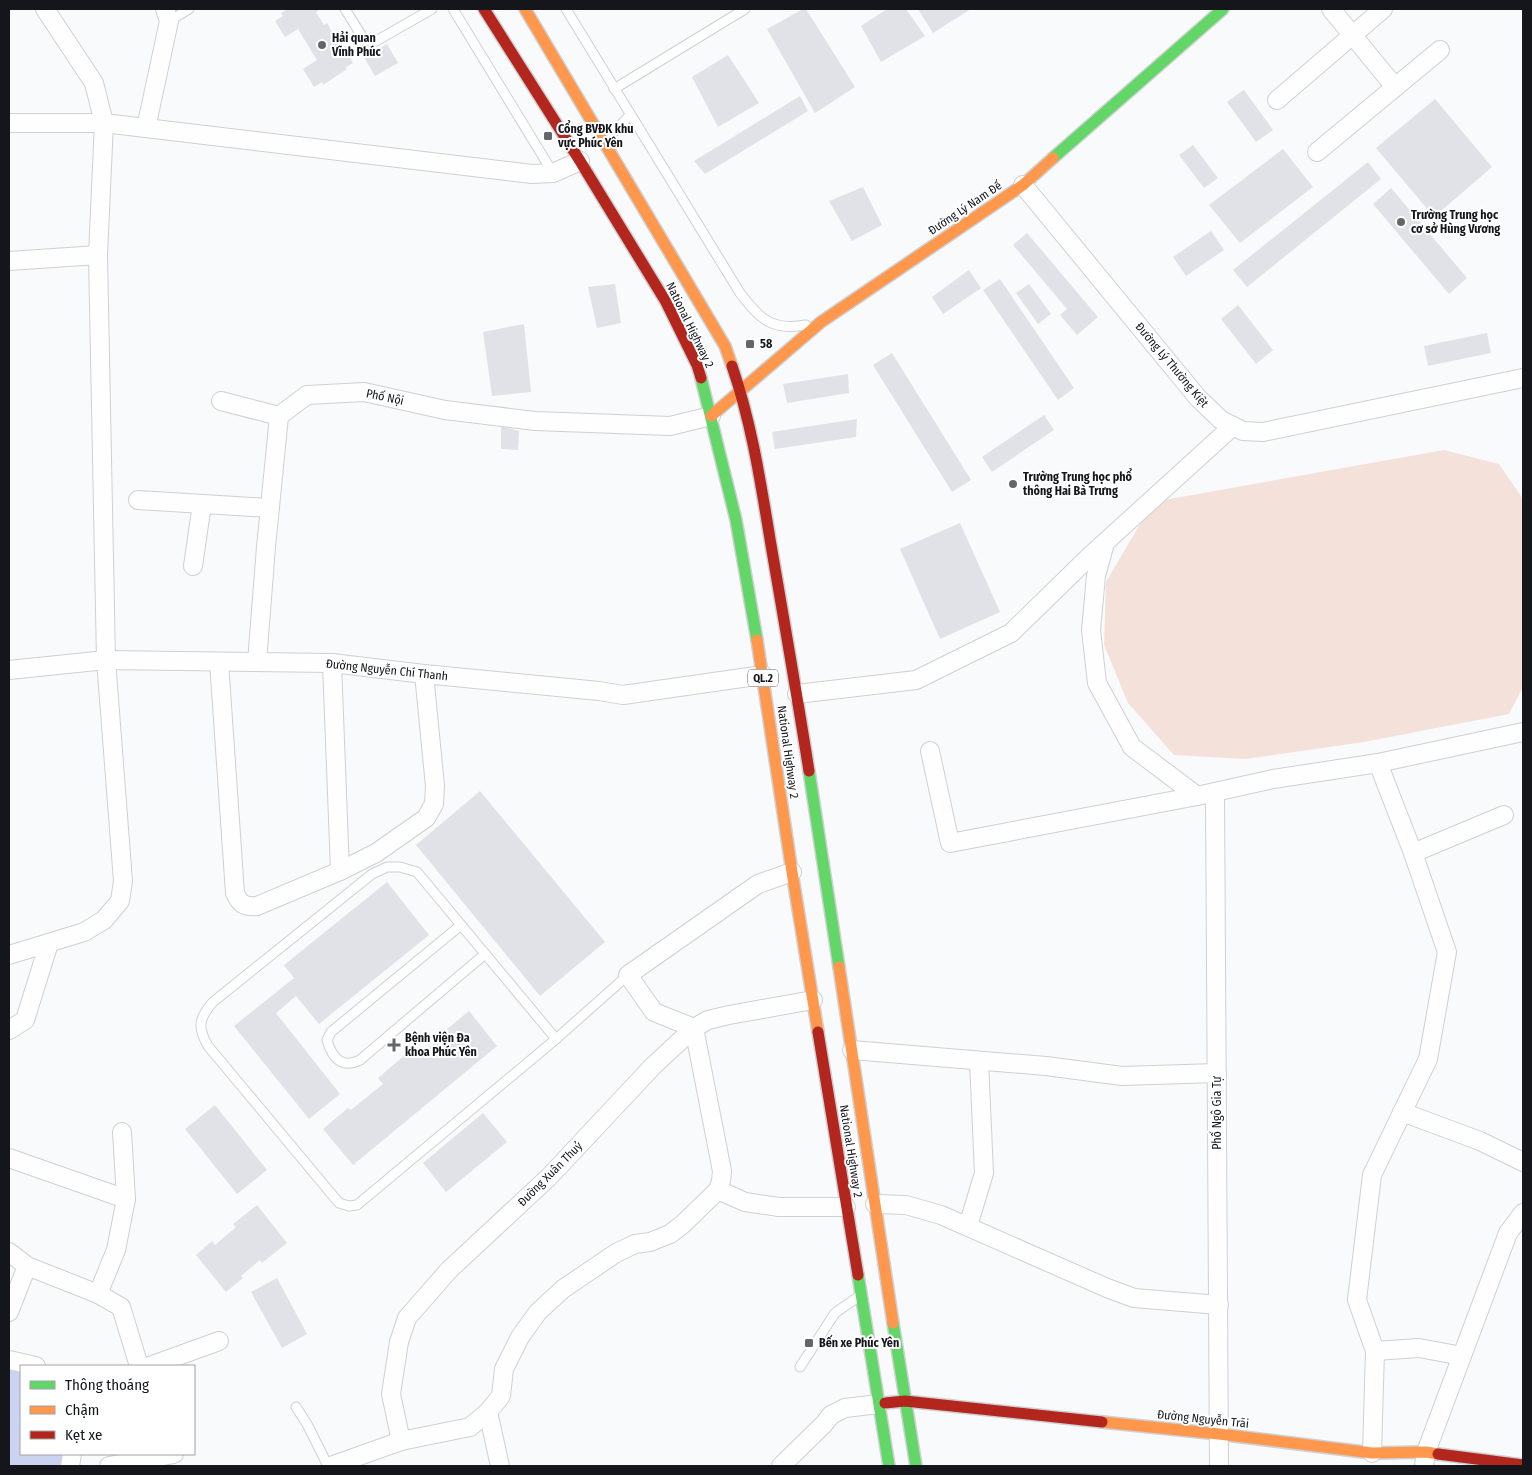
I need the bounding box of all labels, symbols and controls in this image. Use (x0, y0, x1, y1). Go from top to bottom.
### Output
place label: Hải quan Vĩnh Phúc (331, 31, 381, 59)
marker: Hải quan Vĩnh Phúc (316, 39, 328, 51)
place label: Cổng BVĐK khu vực Phúc Yên (557, 120, 633, 150)
marker: Cổng BVĐK khu vực Phúc Yên (542, 130, 554, 142)
street label: Đường Lý Nam Đế (925, 177, 1005, 238)
place label: Trường Trung học cơ sở Hùng Vương (1411, 208, 1500, 236)
marker: Trường Trung học cơ sở Hùng Vương (1395, 216, 1407, 228)
street label: National Highway 2 (663, 280, 717, 370)
street label: Đường Lý Thường Kiệt (1132, 320, 1212, 410)
place label: 58 (760, 337, 773, 351)
marker: 58 (744, 338, 756, 350)
street label: Phố Nội (365, 385, 405, 408)
place label: Trường Trung học phổ thông Hai Bà Trưng (1023, 468, 1133, 498)
marker: Trường Trung học phổ thông Hai Bà Trưng (1007, 478, 1019, 490)
street label: Đường Nguyễn Chí Thanh (325, 656, 449, 683)
road number: QL.2 (748, 670, 778, 686)
street label: National Highway 2 (775, 705, 801, 799)
place label: Bệnh viện Đa khoa Phúc Yên (405, 1031, 477, 1059)
marker: Bệnh viện Đa khoa Phúc Yên (387, 1038, 401, 1052)
street label: Phố Ngô Gia Tự (1209, 1076, 1224, 1150)
street label: National Highway 2 (837, 1104, 865, 1198)
street label: Đường Xuân Thuỷ (515, 1138, 586, 1209)
place label: Bến xe Phúc Yên (819, 1334, 899, 1350)
marker: Bến xe Phúc Yên (803, 1337, 815, 1349)
legend (20, 1365, 195, 1455)
text: Thông thoáng (65, 1376, 149, 1394)
text: Chậm (65, 1401, 99, 1419)
street label: Đường Nguyễn Trãi (1156, 1406, 1250, 1431)
text: Kẹt xe (65, 1426, 102, 1444)

